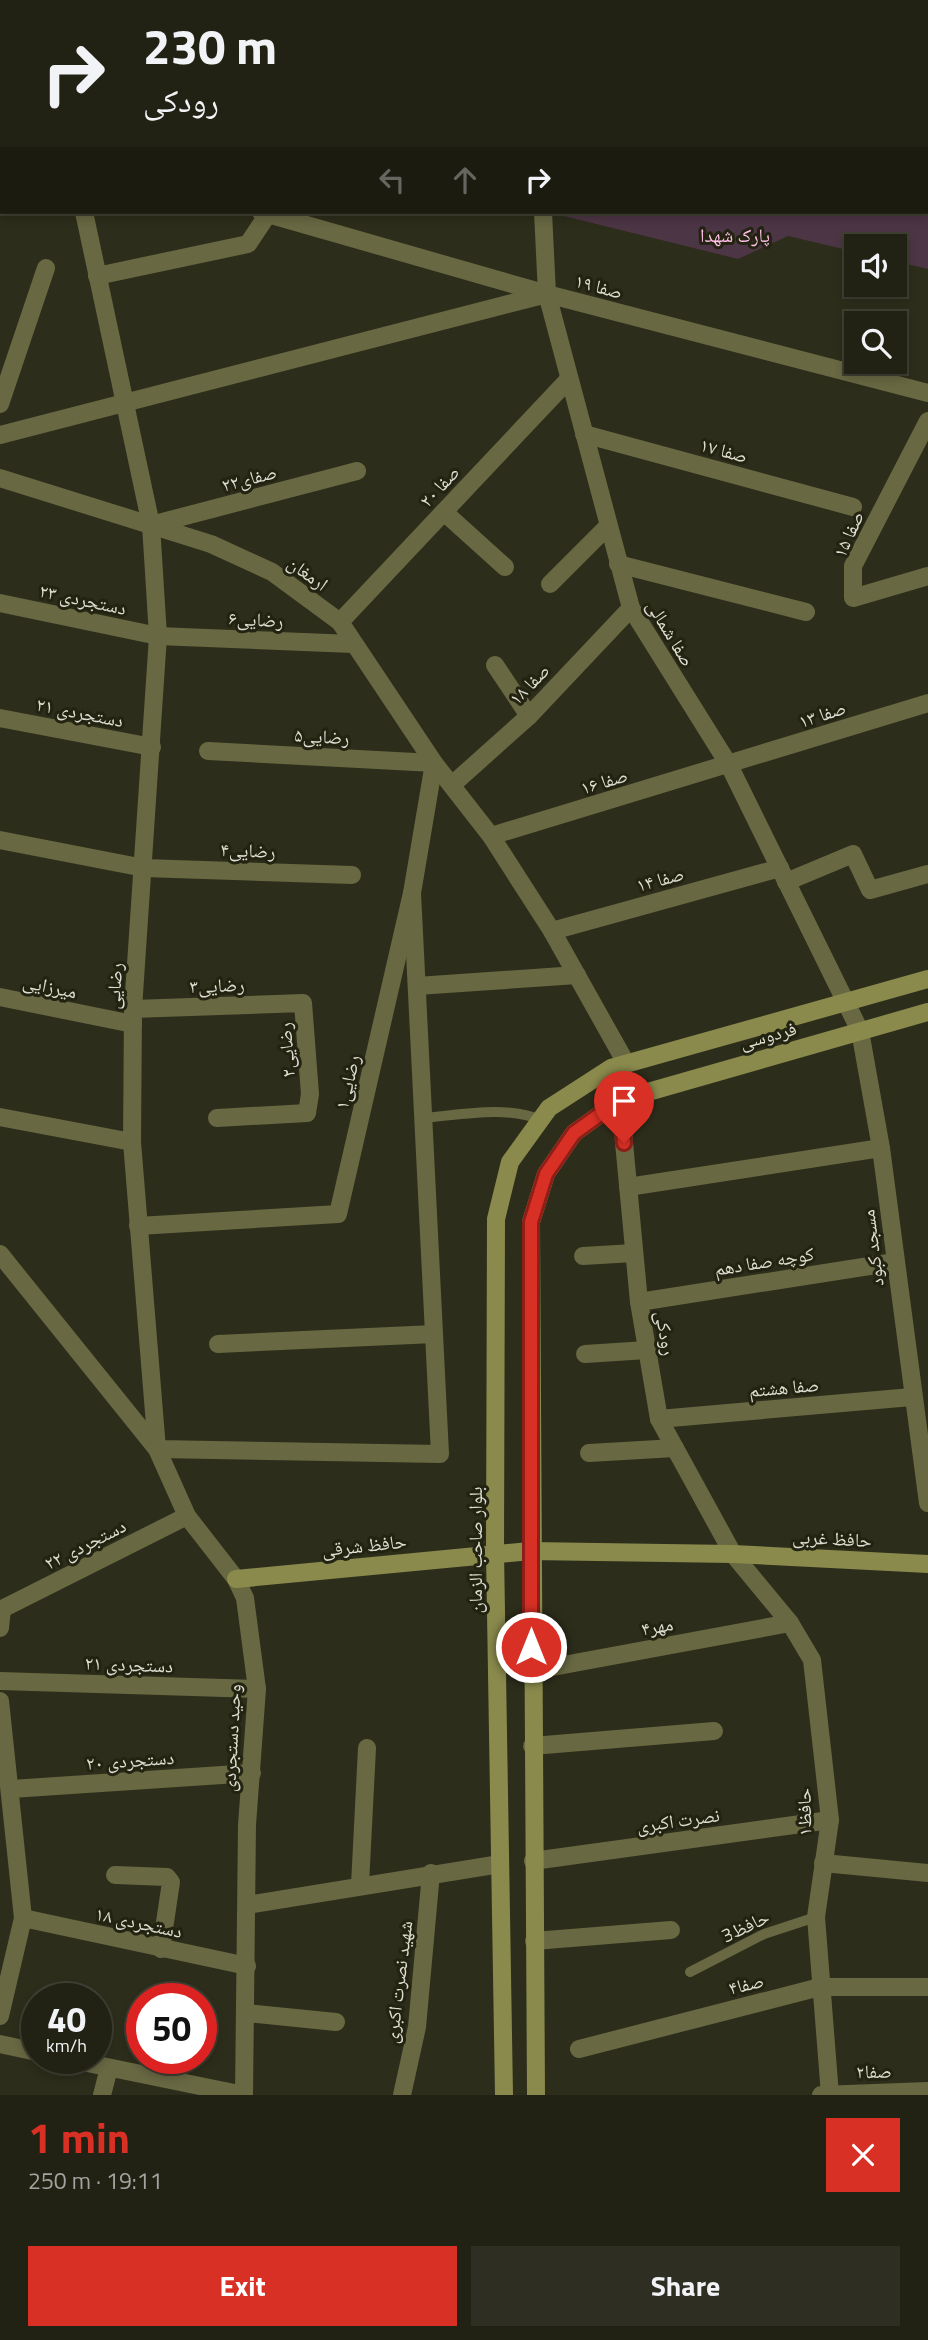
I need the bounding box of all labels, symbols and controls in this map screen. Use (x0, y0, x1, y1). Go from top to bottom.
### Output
text: 230 m (143, 8, 277, 83)
icon: right (28, 28, 119, 119)
text: رودکی (143, 76, 219, 124)
icon: left (373, 161, 411, 199)
icon: ahead (446, 161, 484, 199)
icon: right (519, 161, 557, 199)
park label: پارک شهدا (700, 220, 770, 249)
map controls (844, 234, 907, 374)
button: sound (844, 234, 907, 297)
street label: صفا ۱۹ (572, 265, 626, 306)
button: search (844, 311, 907, 374)
street label: صفا ۱۷ (697, 429, 751, 470)
street label: صفای۲۲ (218, 456, 280, 499)
street label: صفا ۲۰ (412, 458, 466, 513)
street label: صفا ۱۵ (824, 506, 871, 562)
street label: ارمغان (282, 548, 335, 597)
street label: دستجردی ۲۳ (37, 575, 129, 622)
street label: صفا شمالی (640, 594, 703, 672)
street label: رضایی۶ (228, 603, 284, 634)
street label: صفا ۱۸ (501, 656, 556, 711)
street label: دستجردی ۲۱ (34, 689, 126, 734)
street label: صفا ۱۳ (794, 692, 849, 735)
street label: رضایی۵ (294, 720, 350, 751)
street label: صفا ۱۶ (576, 760, 631, 801)
street label: رضایی۴ (220, 834, 276, 865)
street label: صفا ۱۴ (633, 858, 687, 899)
street label: رضایی (97, 962, 130, 1010)
street label: میرزایی (20, 966, 80, 1005)
street label: رضایی۳ (189, 969, 245, 1000)
street label: فردوسی (736, 1013, 800, 1056)
street label: رضایی۲ (269, 1021, 302, 1079)
street label: رضایی۱ (326, 1052, 367, 1112)
pin (594, 1071, 654, 1143)
icon: arrive (605, 1082, 643, 1120)
street label: مسجد کبود (852, 1208, 891, 1288)
street label: کوچه صفا دهم (712, 1238, 816, 1283)
street label: رودکی (648, 1308, 685, 1358)
street label: صفا هشتم (748, 1369, 820, 1404)
street label: بلوار صاحب الزمان (460, 1486, 489, 1614)
street label: دستجردی ۲۲ (39, 1511, 131, 1577)
street label: حافظ غربی (792, 1521, 872, 1554)
street label: حافظ شرقی (320, 1526, 408, 1563)
street label: مهر۴ (639, 1608, 675, 1643)
position arrow (494, 1610, 568, 1684)
street label: دستجردی ۲۱ (84, 1647, 174, 1680)
street label: وحید دستجردی (213, 1683, 248, 1793)
street label: دستجردی ۲۰ (85, 1742, 175, 1777)
street label: حافظ۱ (789, 1788, 818, 1836)
street label: نصرت اکبری (634, 1799, 721, 1840)
street label: دستجردی ۱۸ (93, 1898, 185, 1945)
street label: حافظ3 (716, 1902, 774, 1949)
street label: شهید نصرت اکبری (376, 1919, 419, 2045)
street label: صفا۴ (725, 1965, 767, 2002)
speed limit sign: 50 (126, 1983, 217, 2074)
text: 40 (47, 1992, 86, 2046)
text: km/h (46, 2032, 87, 2059)
street label: صفا۲ (856, 2056, 892, 2085)
text: 1 min (28, 2105, 130, 2169)
button: close (826, 2118, 900, 2192)
text: 250 m · 19:11 (28, 2163, 163, 2198)
button: Exit (28, 2246, 457, 2326)
button: Share (471, 2246, 900, 2326)

